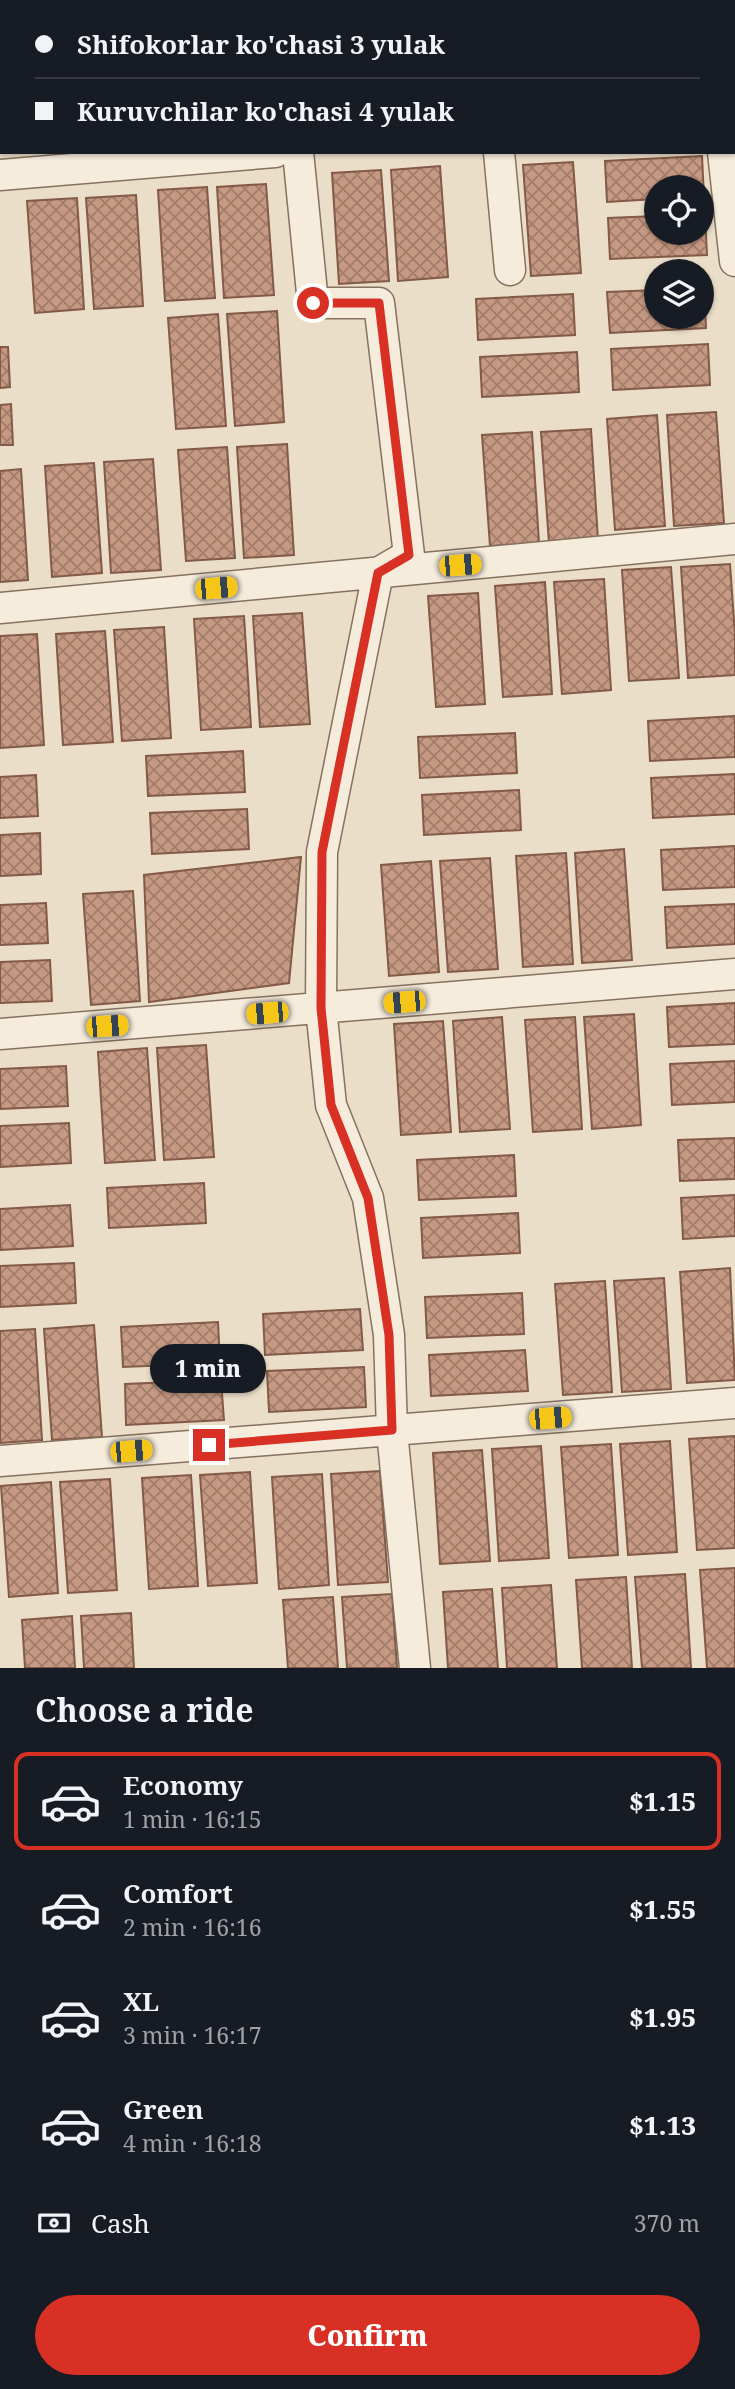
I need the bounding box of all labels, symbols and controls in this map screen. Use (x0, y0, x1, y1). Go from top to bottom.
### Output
text: Shifokorlar ko'chasi 3 yulak (77, 26, 445, 62)
text: Kuruvchilar ko'chasi 4 yulak (77, 93, 454, 129)
map controls (644, 175, 714, 329)
button: locate (644, 175, 714, 245)
button: layers (644, 259, 714, 329)
route start (297, 287, 329, 319)
car (439, 553, 482, 577)
car (195, 576, 238, 600)
car (383, 990, 426, 1014)
car (246, 1001, 289, 1025)
car (86, 1014, 129, 1038)
callout: 1 min (151, 1344, 267, 1392)
text: 1 min (175, 1352, 241, 1384)
car (529, 1406, 572, 1430)
route end (193, 1429, 225, 1461)
car (110, 1439, 153, 1463)
text: Choose a ride (35, 1688, 254, 1731)
text: Economy (123, 1767, 243, 1803)
icon: car (39, 1770, 102, 1833)
text: $1.15 (629, 1783, 696, 1819)
text: 1 min · 16:15 (123, 1803, 261, 1835)
text: Comfort (123, 1875, 233, 1911)
icon: car (39, 1878, 102, 1941)
text: $1.55 (629, 1891, 696, 1927)
text: 2 min · 16:16 (123, 1911, 261, 1943)
text: XL (123, 1983, 159, 2019)
icon: car (39, 1986, 102, 2049)
text: $1.95 (629, 1999, 696, 2035)
text: 3 min · 16:17 (123, 2019, 261, 2051)
text: Green (123, 2091, 204, 2127)
icon: car (39, 2094, 102, 2157)
text: $1.13 (629, 2107, 696, 2143)
text: 4 min · 16:18 (123, 2127, 261, 2159)
icon: cash (35, 2204, 73, 2242)
text: Cash (91, 2205, 150, 2241)
text: 370 m (634, 2207, 700, 2239)
button: Confirm (35, 2295, 700, 2375)

